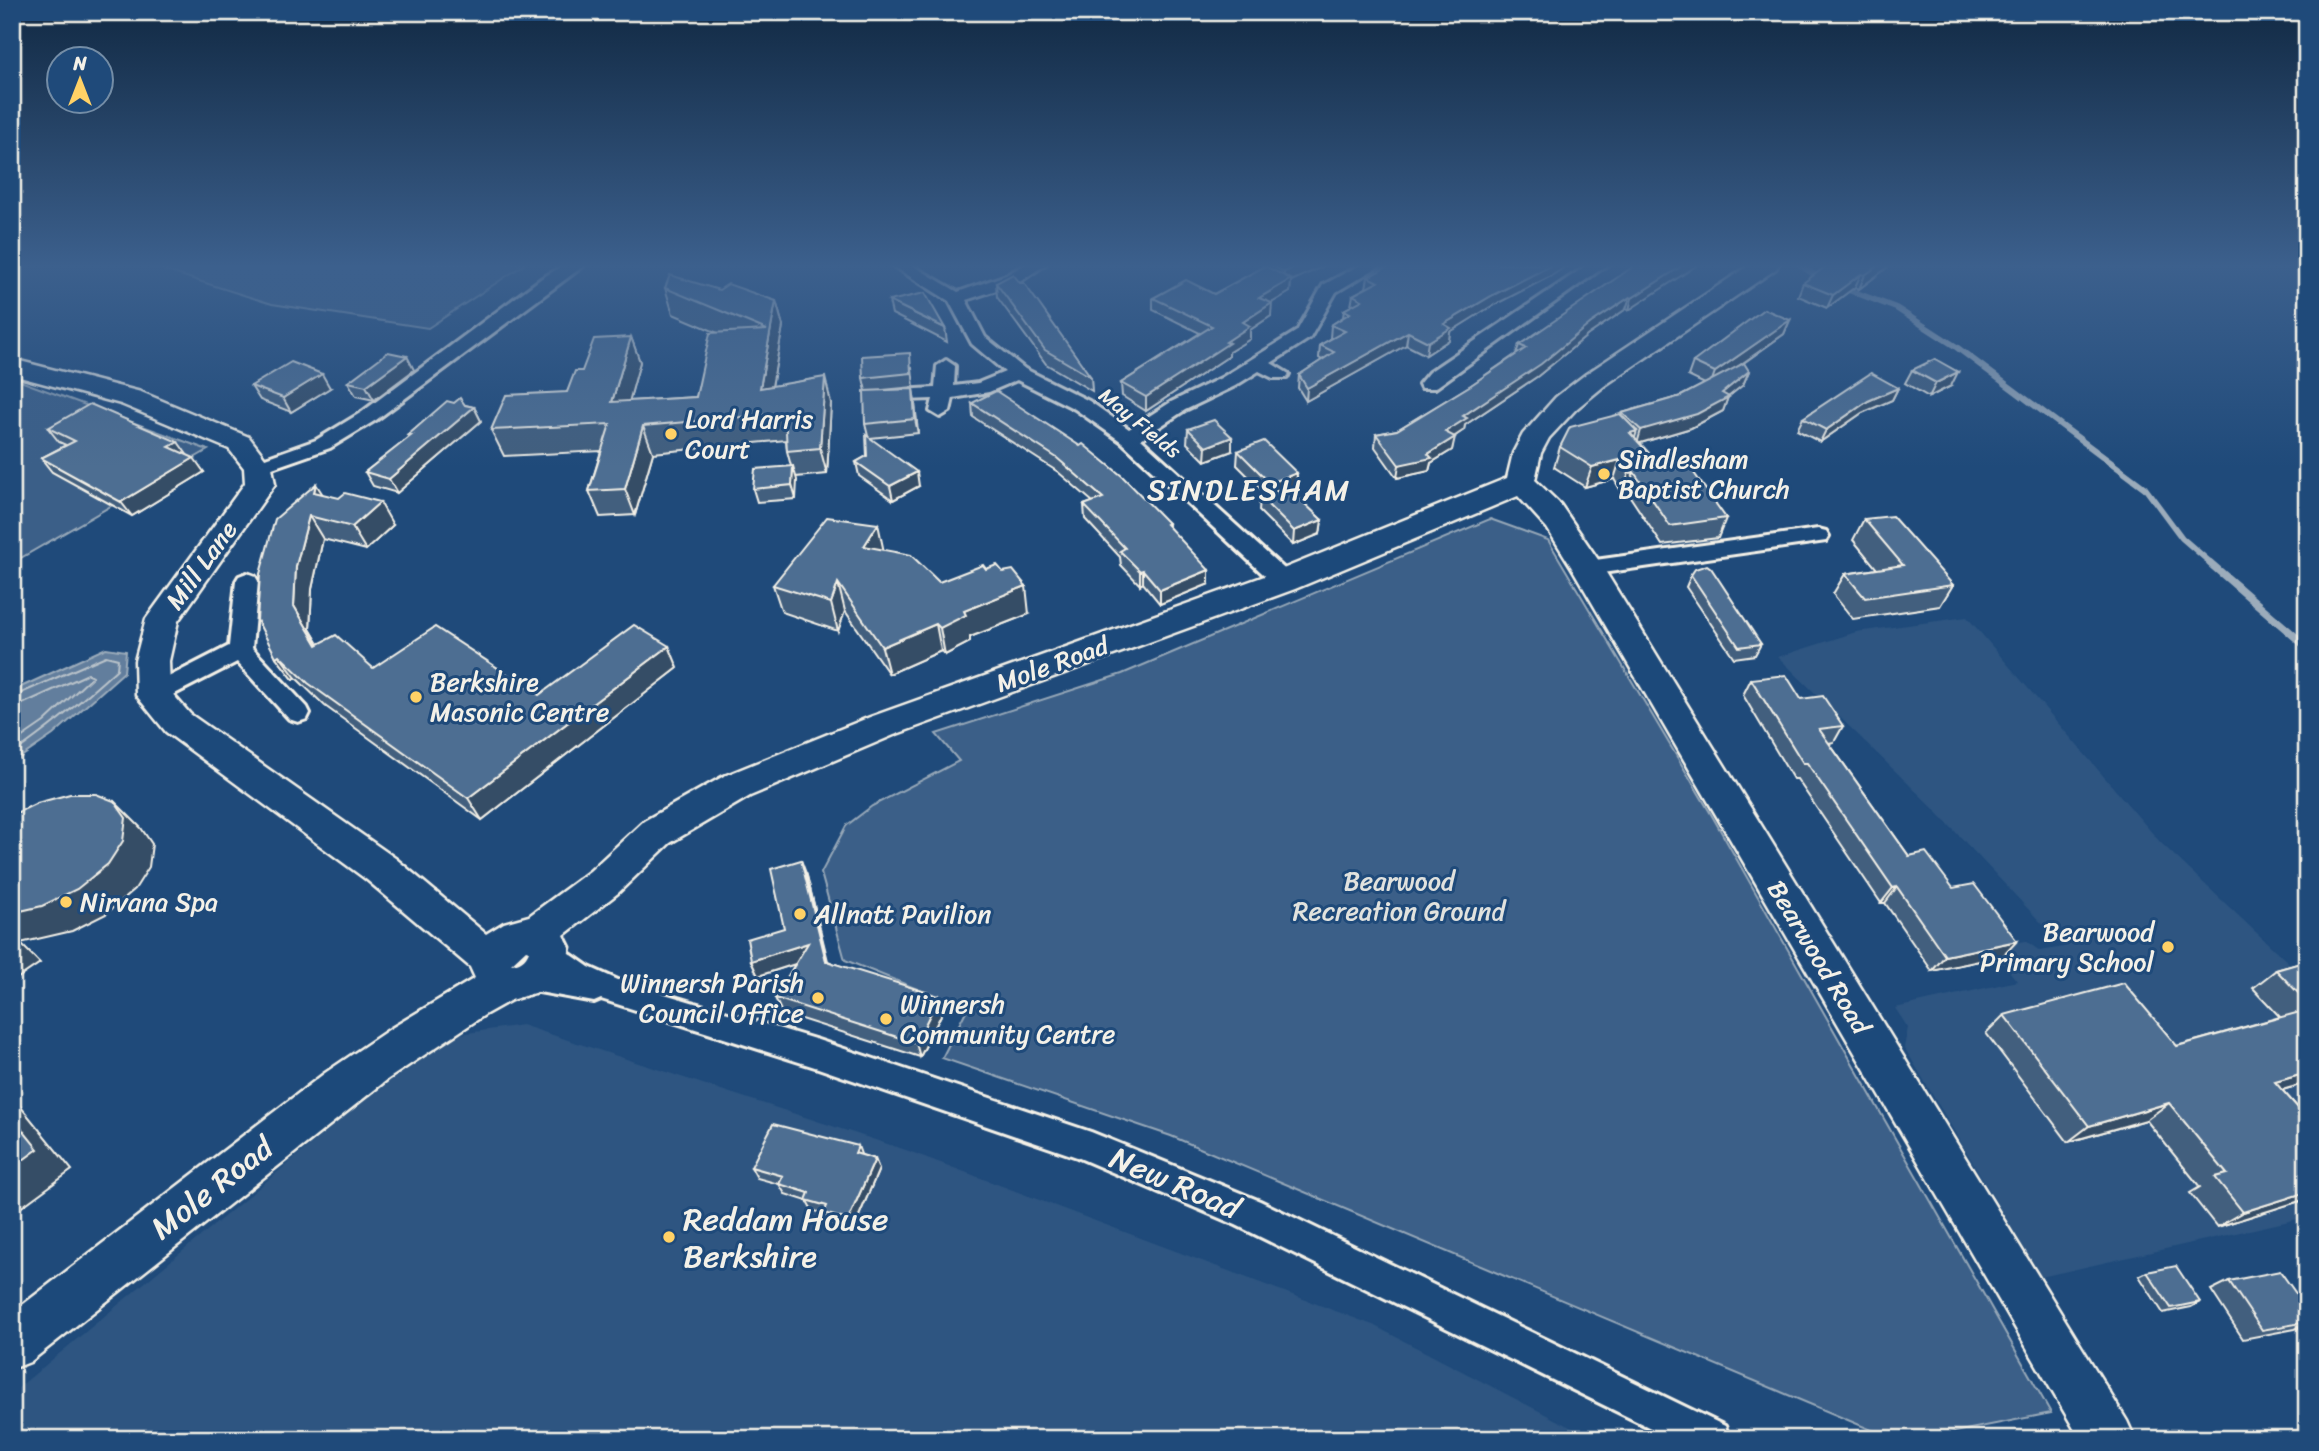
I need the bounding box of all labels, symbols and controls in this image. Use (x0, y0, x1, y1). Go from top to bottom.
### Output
north arrow (46, 46, 116, 116)
text: N (72, 47, 87, 80)
street label: May Fields (1090, 377, 1190, 469)
place label: Lord Harris Court (685, 396, 813, 472)
marker: Lord Harris Court (663, 426, 679, 442)
place label: Sindlesham Baptist Church (1618, 436, 1790, 512)
district label: SINDLESHAM (1147, 463, 1351, 517)
marker: Sindlesham Baptist Church (1596, 466, 1612, 482)
street label: Mill Lane (153, 510, 250, 620)
street label: Mole Road (989, 622, 1117, 706)
place label: Berkshire Masonic Centre (430, 659, 609, 735)
marker: Berkshire Masonic Centre (408, 689, 424, 705)
park label: Bearwood Recreation Ground (1293, 858, 1507, 934)
street label: Bearwood Road (1755, 871, 1885, 1045)
place label: Nirvana Spa (80, 879, 218, 925)
place label: Allnatt Pavilion (813, 891, 991, 937)
marker: Nirvana Spa (58, 894, 74, 910)
marker: Allnatt Pavilion (792, 906, 808, 922)
place label: Bearwood Primary School (1980, 909, 2156, 985)
marker: Bearwood Primary School (2160, 939, 2176, 955)
place label: Winnersh Parish Council Office (620, 960, 804, 1036)
place label: Winnersh Community Centre (900, 981, 1115, 1057)
marker: Winnersh Parish Council Office (810, 990, 826, 1006)
marker: Winnersh Community Centre (878, 1011, 894, 1027)
street label: Mole Road (138, 1120, 288, 1255)
street label: New Road (1101, 1130, 1251, 1237)
place label: Reddam House Berkshire (683, 1191, 888, 1285)
marker: Reddam House Berkshire (661, 1229, 677, 1245)

